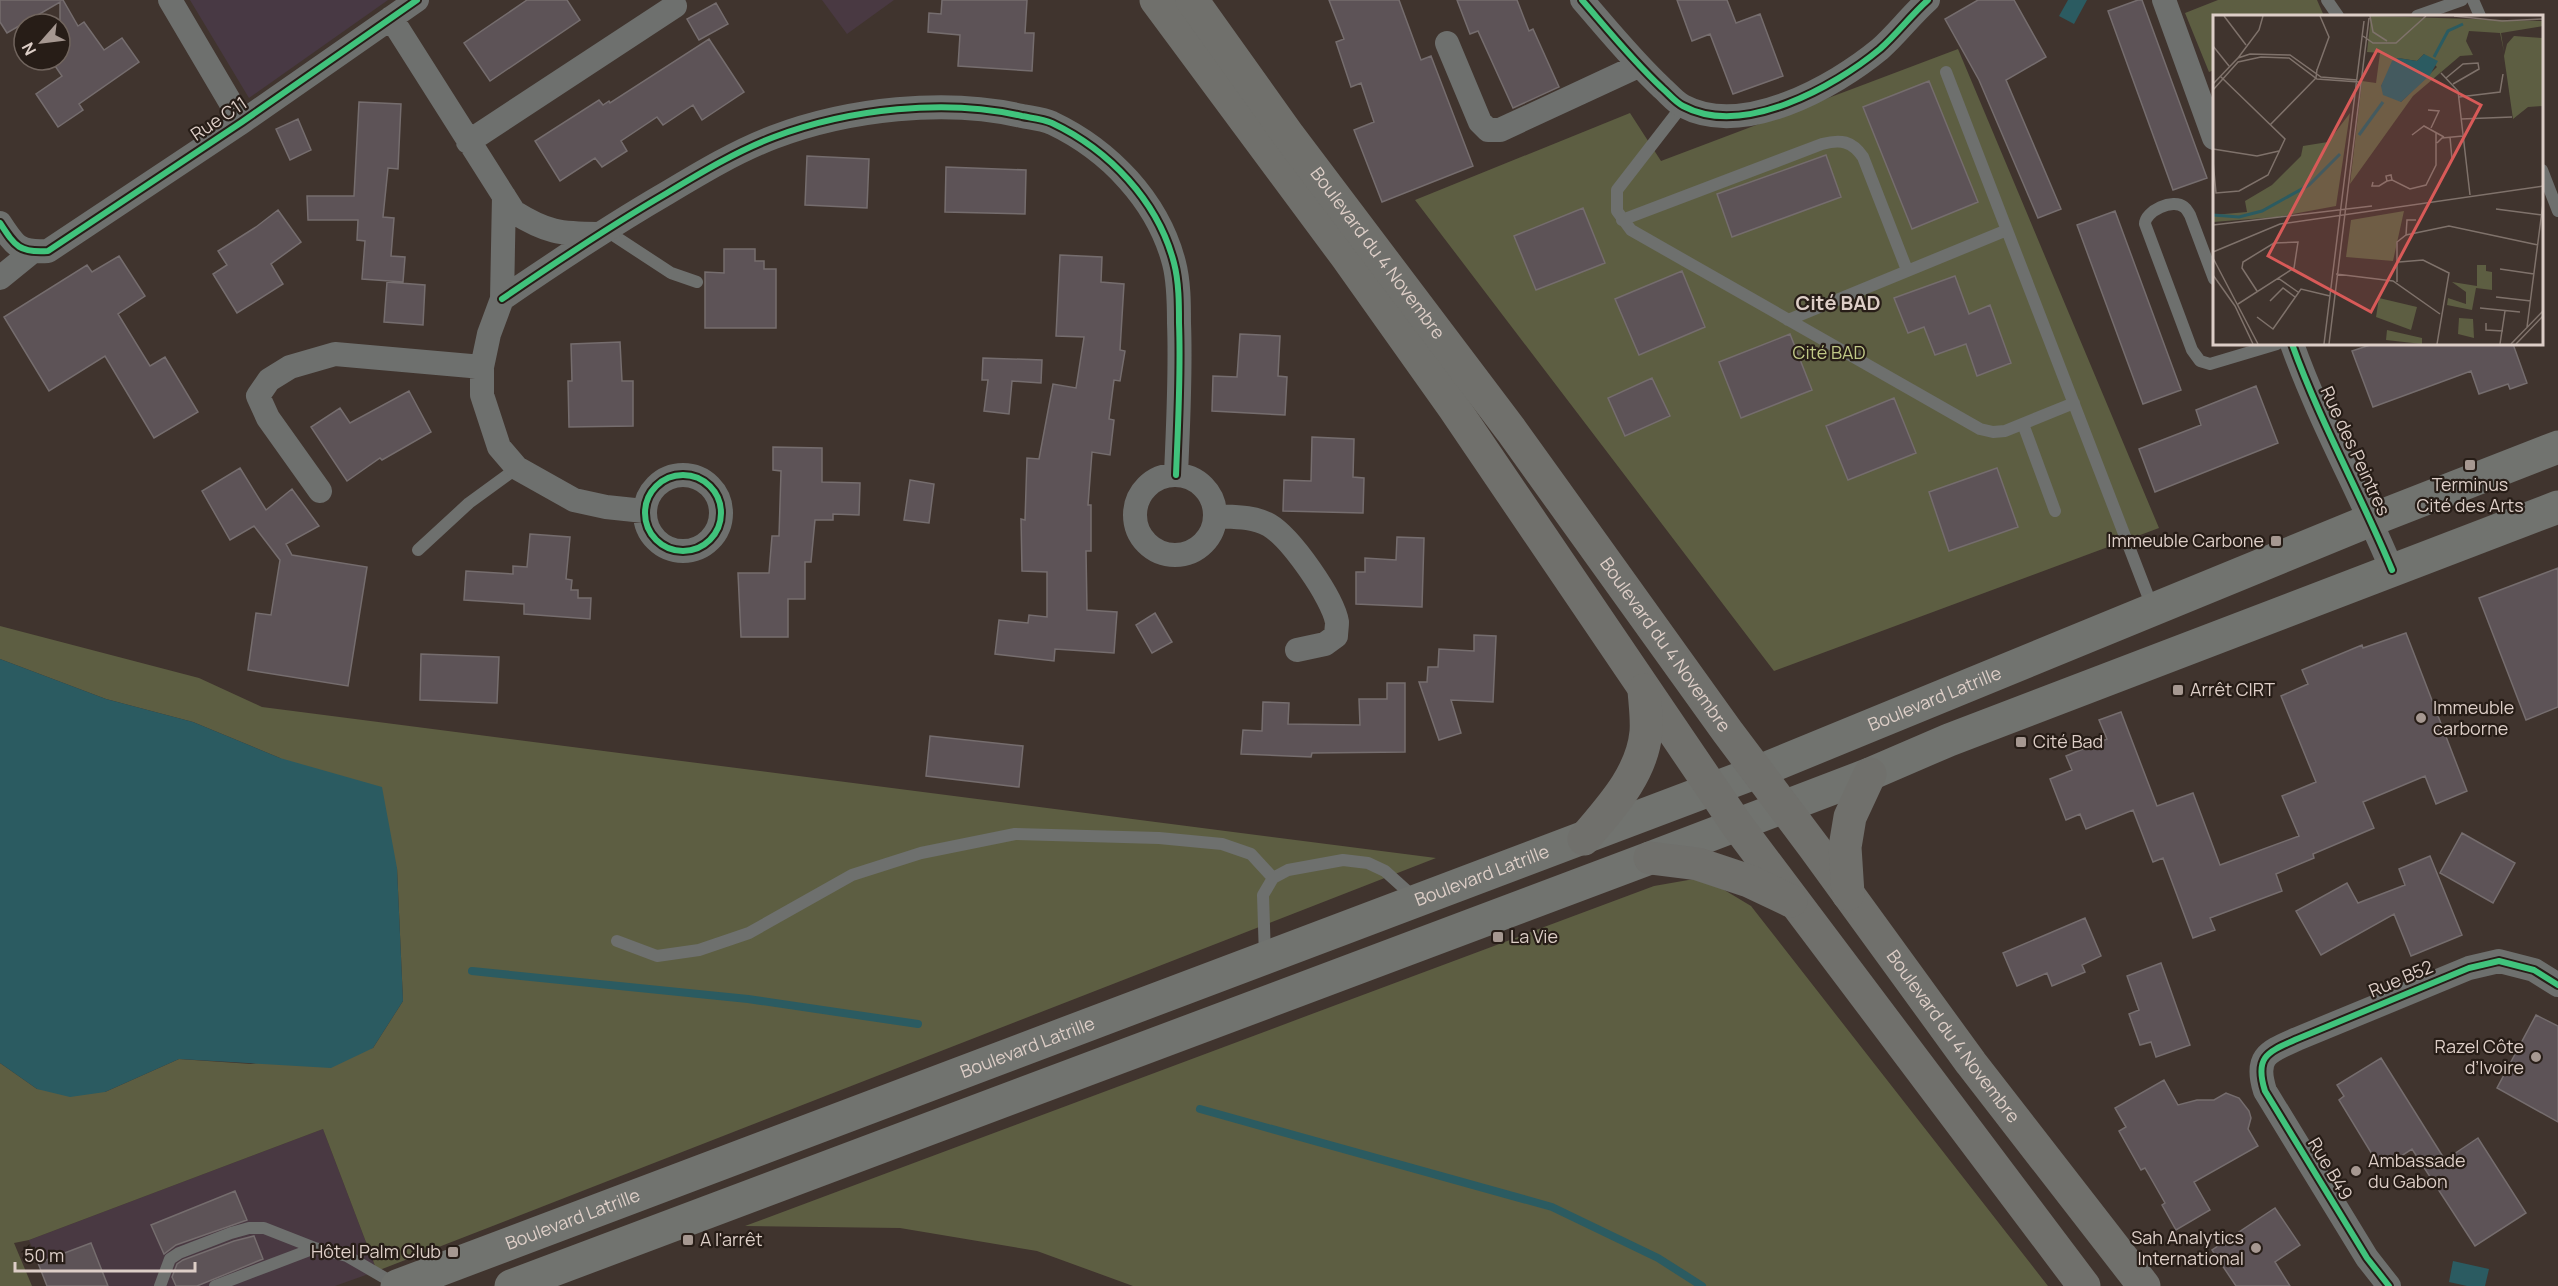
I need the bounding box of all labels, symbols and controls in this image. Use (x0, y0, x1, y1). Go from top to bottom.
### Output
north arrow (12, 12, 72, 72)
inset map (2213, 15, 2543, 345)
text: N (16, 39, 41, 59)
street label: Rue C11 (186, 91, 251, 146)
street label: Boulevard du 4 Novembre (1306, 162, 1451, 344)
district label: Cité BAD (1795, 289, 1881, 316)
park label: Cité BAD (1793, 340, 1865, 364)
street label: Rue des Peintres (2315, 382, 2396, 519)
marker: Terminus Cité des Arts (2463, 458, 2477, 472)
place label: Terminus Cité des Arts (2416, 472, 2524, 517)
place label: Immeuble Carbone (2107, 528, 2264, 552)
marker: Immeuble Carbone (2269, 534, 2283, 548)
street label: Boulevard du 4 Novembre (1595, 552, 1737, 737)
street label: Boulevard Latrille (1864, 660, 2005, 736)
place label: Arrêt CIRT (2190, 677, 2275, 701)
marker: Arrêt CIRT (2171, 683, 2185, 697)
place label: Immeuble carborne (2433, 695, 2514, 740)
marker: Immeuble carborne (2414, 711, 2428, 725)
place label: Cité Bad (2033, 729, 2103, 753)
marker: Cité Bad (2014, 735, 2028, 749)
street label: Boulevard Latrille (1411, 839, 1552, 911)
place label: La Vie (1510, 924, 1558, 948)
marker: La Vie (1491, 930, 1505, 944)
street label: Boulevard du 4 Novembre (1882, 945, 2026, 1127)
street label: Rue B52 (2365, 954, 2436, 1002)
street label: Boulevard Latrille (956, 1010, 1098, 1083)
place label: Razel Côte d’Ivoire (2435, 1034, 2524, 1079)
marker: Razel Côte d’Ivoire (2529, 1050, 2543, 1064)
street label: Rue B49 (2303, 1133, 2359, 1204)
place label: Ambassade du Gabon (2368, 1148, 2465, 1193)
marker: Ambassade du Gabon (2349, 1164, 2363, 1178)
street label: Boulevard Latrille (502, 1182, 643, 1255)
place label: Sah Analytics International (2131, 1225, 2244, 1270)
place label: A l'arrêt (700, 1227, 763, 1251)
marker: A l'arrêt (681, 1233, 695, 1247)
scale bar (15, 1235, 195, 1273)
place label: Hôtel Palm Club (311, 1239, 441, 1263)
marker: Sah Analytics International (2249, 1241, 2263, 1255)
text: 50 m (24, 1243, 64, 1267)
marker: Hôtel Palm Club (446, 1245, 460, 1259)

